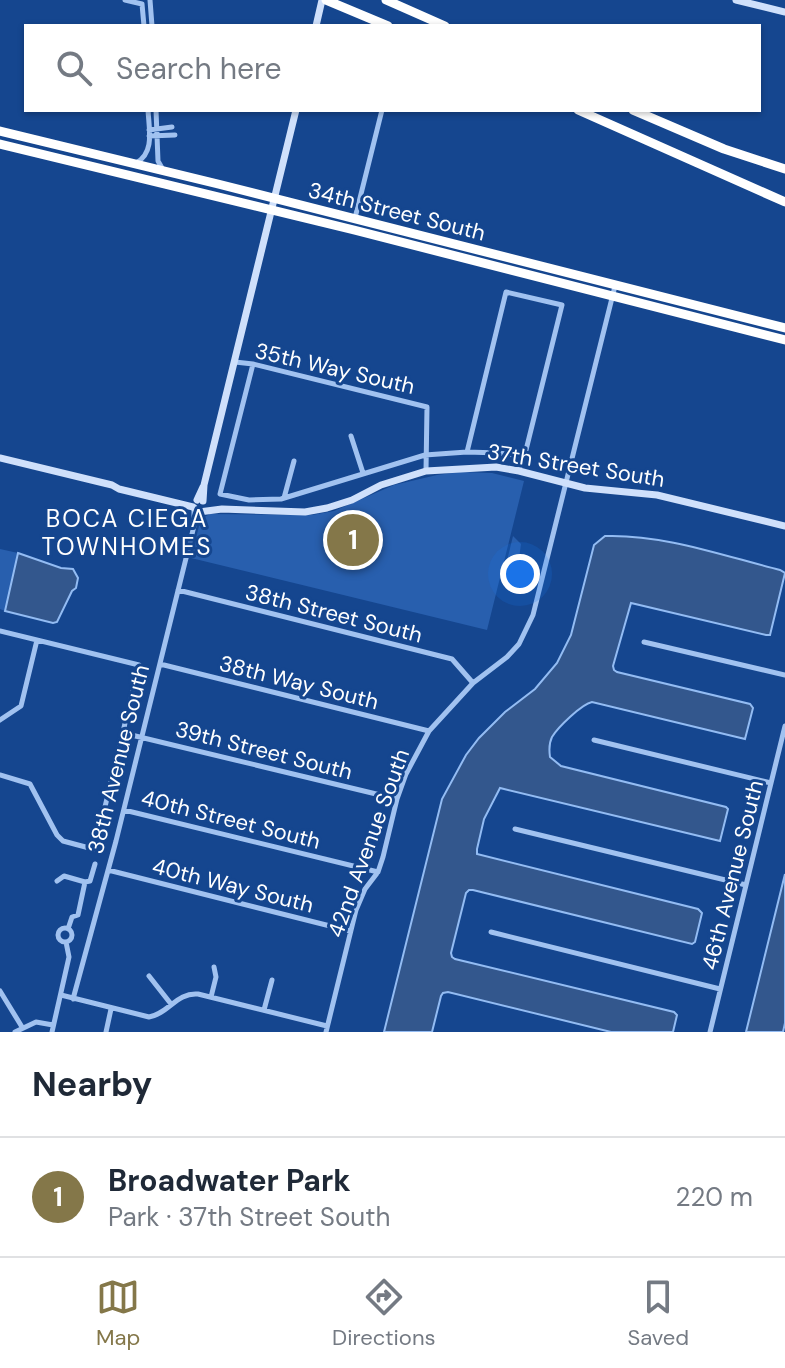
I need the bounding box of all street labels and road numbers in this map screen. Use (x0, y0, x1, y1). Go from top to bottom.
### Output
street label: 34th Street South (305, 175, 488, 247)
street label: 35th Way South (252, 336, 418, 401)
street label: 37th Street South (485, 437, 667, 494)
street label: 38th Street South (242, 577, 425, 649)
street label: 38th Way South (216, 649, 382, 716)
street label: 38th Avenue South (81, 662, 156, 857)
street label: 39th Street South (172, 714, 355, 786)
street label: 42nd Avenue South (321, 745, 416, 941)
street label: 46th Avenue South (695, 777, 770, 973)
street label: 40th Street South (138, 783, 323, 856)
street label: 40th Way South (149, 851, 317, 920)

